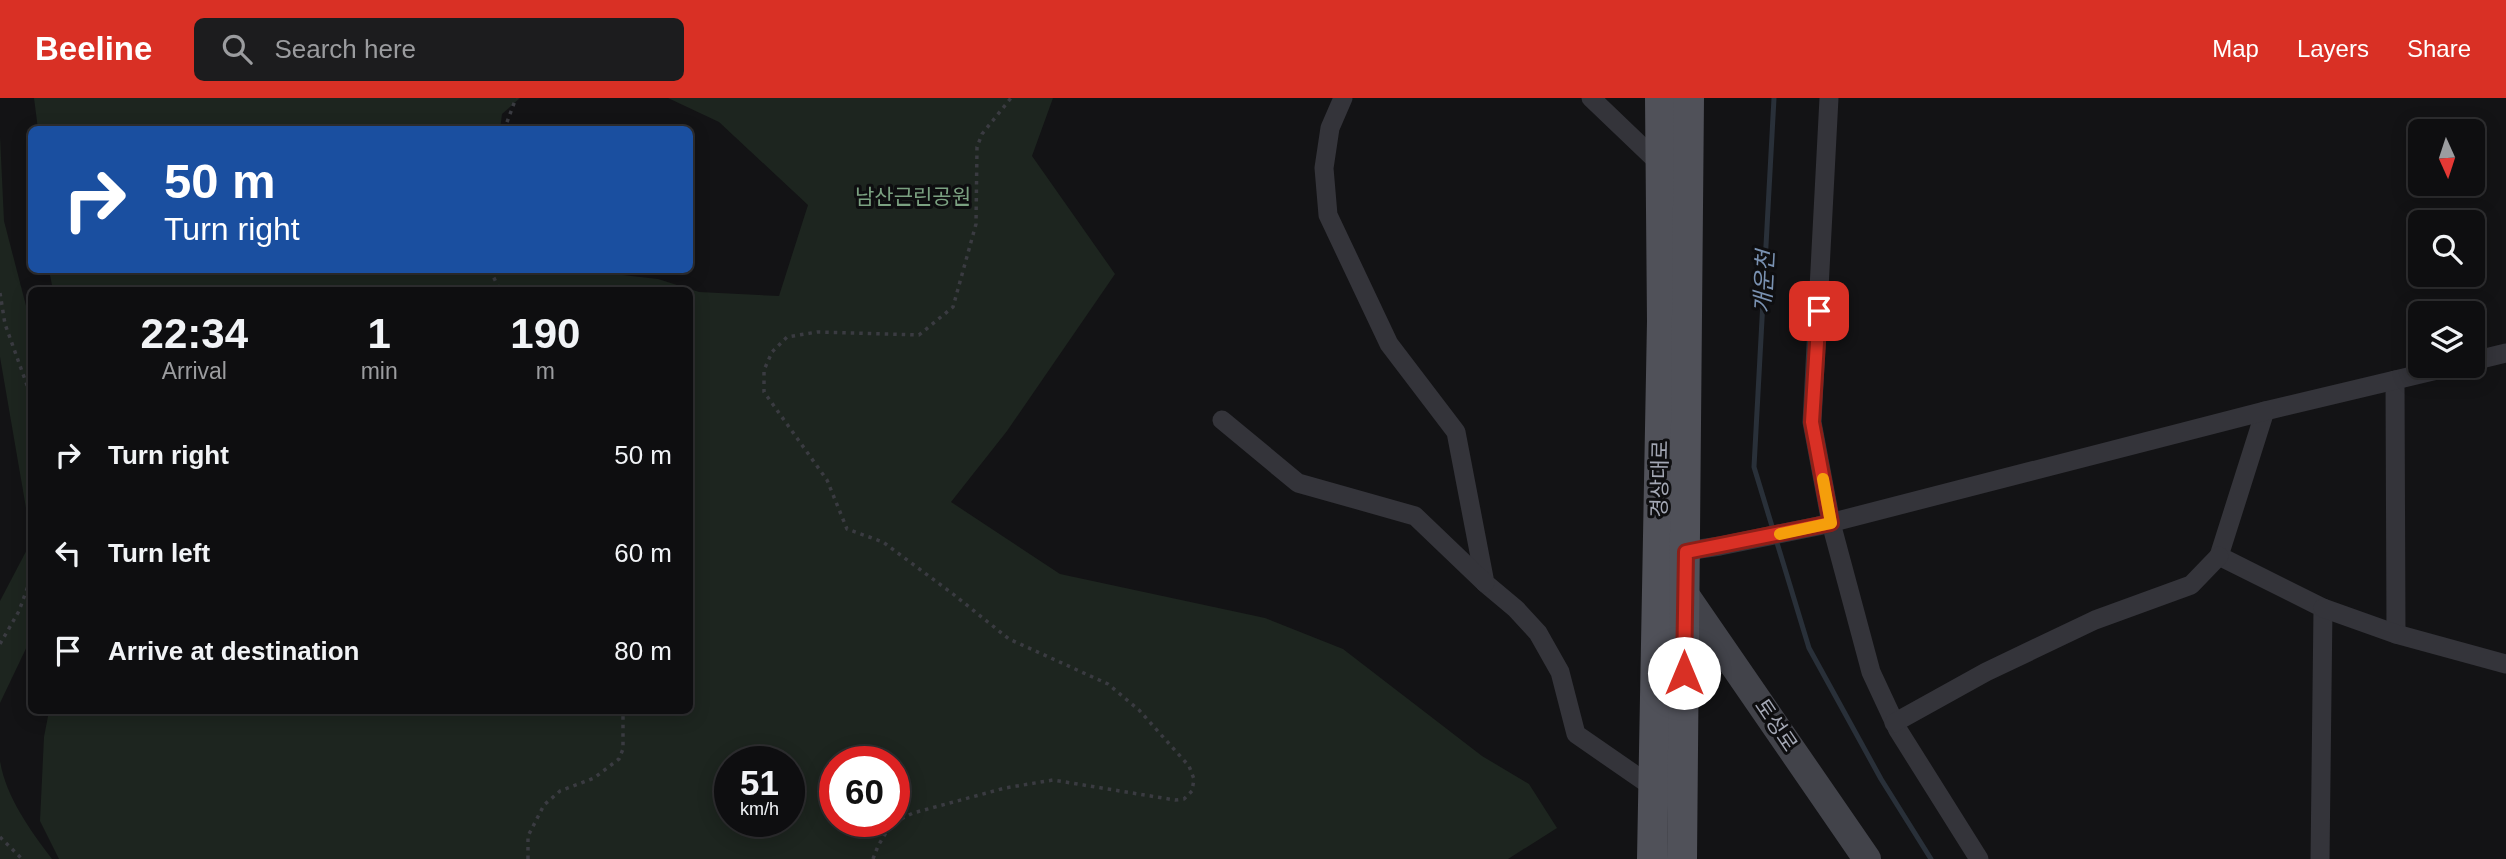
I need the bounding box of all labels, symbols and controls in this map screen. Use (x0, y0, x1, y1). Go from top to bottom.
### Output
search box (194, 18, 684, 81)
text: Beeline (35, 30, 152, 67)
icon: search (218, 30, 256, 68)
text: Search here (274, 34, 416, 64)
text: Map (2212, 35, 2259, 62)
text: Layers (2297, 35, 2369, 62)
text: Share (2407, 35, 2471, 62)
north arrow (2408, 119, 2485, 196)
map controls (2408, 119, 2485, 378)
icon: right (49, 154, 140, 245)
text: 50 m (164, 154, 276, 208)
park label: 남산근린공원 (855, 185, 971, 208)
button: search (2408, 210, 2485, 287)
text: Turn right (164, 211, 300, 247)
water label: 개운천 (1749, 247, 1779, 314)
pin (1789, 281, 1849, 341)
icon: arrive (1800, 292, 1838, 330)
button: layers (2408, 301, 2485, 378)
text: 22:34 (141, 310, 248, 357)
text: 1 (367, 310, 391, 357)
text: 190 (510, 310, 580, 357)
text: Arrival (162, 358, 227, 384)
text: min (361, 358, 398, 384)
text: m (536, 358, 555, 384)
icon: right (49, 436, 87, 474)
text: Turn right (108, 440, 229, 470)
text: 50 m (614, 440, 672, 470)
street label: 경상대로 (1647, 440, 1672, 518)
icon: left (49, 534, 87, 572)
text: Turn left (108, 538, 210, 568)
text: 60 m (614, 538, 672, 568)
icon: arrive (49, 632, 87, 670)
text: Arrive at destination (108, 636, 359, 666)
text: 80 m (614, 636, 672, 666)
position arrow (1647, 636, 1721, 710)
street label: 토성로 (1751, 694, 1802, 755)
speed limit sign: 60 (819, 746, 910, 837)
text: 51 (740, 763, 779, 802)
text: km/h (740, 799, 779, 819)

